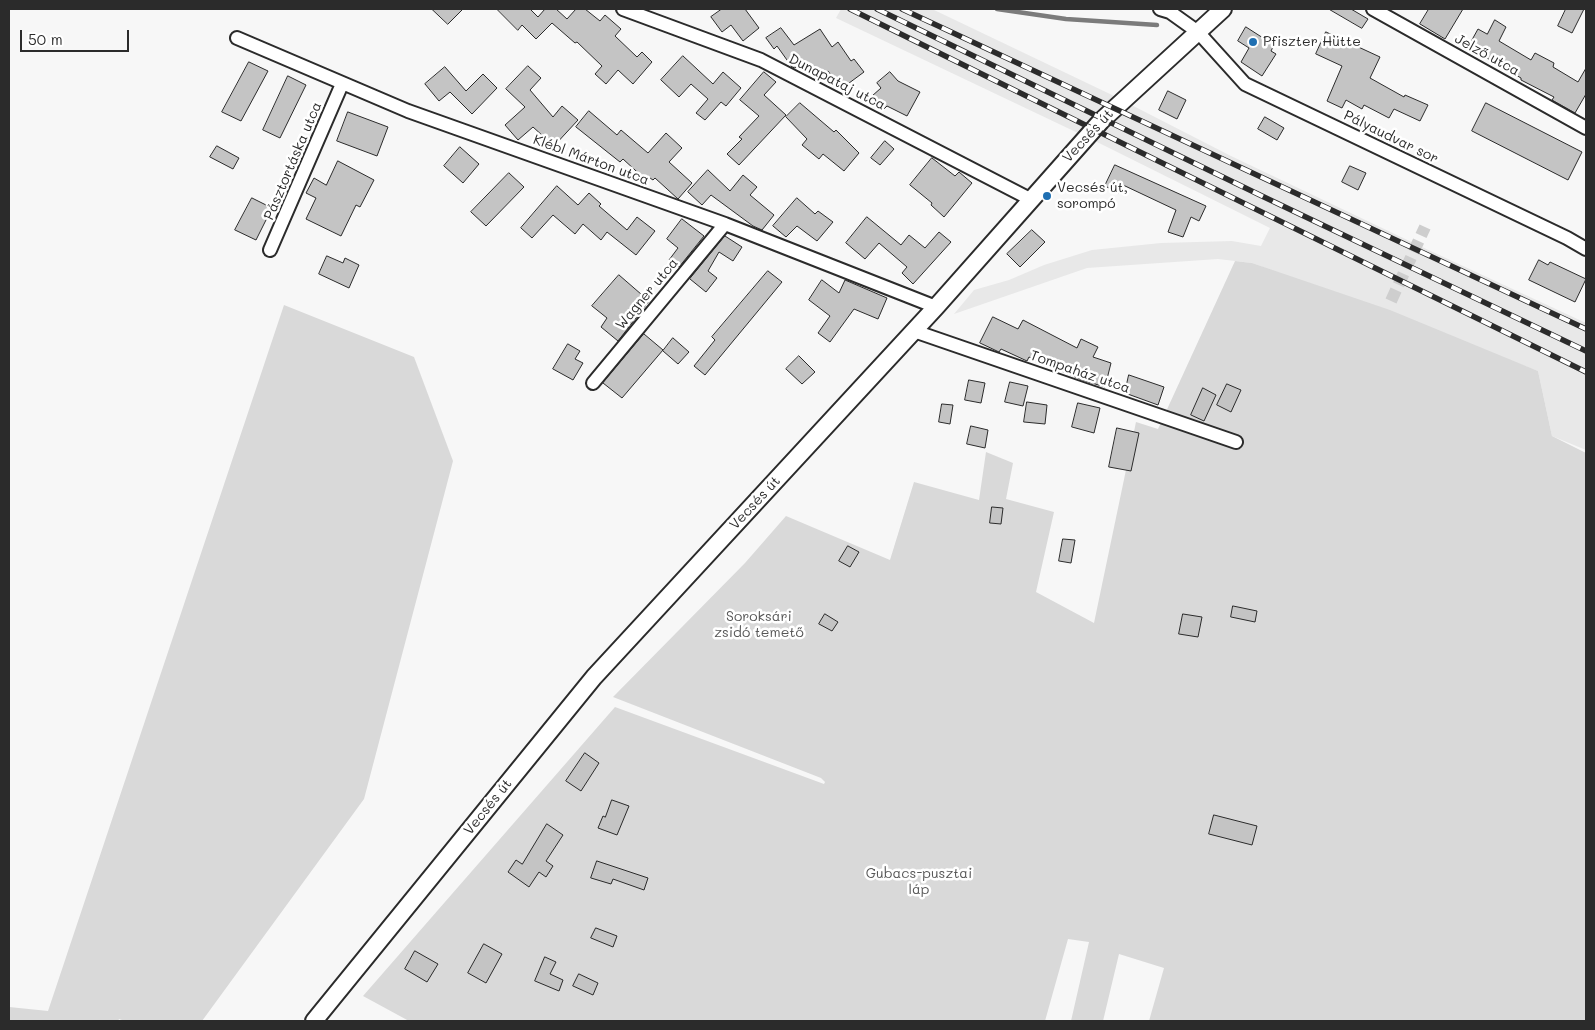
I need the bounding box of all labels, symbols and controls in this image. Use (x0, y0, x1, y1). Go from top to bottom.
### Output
scale bar (22, 20, 131, 52)
text: 50 m (28, 29, 63, 49)
street label: Jelző utca (1452, 30, 1522, 80)
place label: Pfiszter Hütte (1263, 34, 1361, 50)
marker: Pfiszter Hütte (1247, 36, 1259, 48)
street label: Dunapataj utca (786, 50, 888, 114)
street label: Pásztortáska utca (261, 100, 325, 222)
street label: Vecsés út (1059, 106, 1117, 166)
street label: Pályaudvar sor (1341, 107, 1441, 167)
street label: Klébl Márton utca (531, 131, 651, 189)
place label: Vecsés út, sorompó (1057, 180, 1128, 212)
marker: Vecsés út, sorompó (1041, 190, 1053, 202)
street label: Wagner utca (612, 255, 682, 333)
street label: Tompaház utca (1028, 347, 1132, 397)
street label: Vecsés út (726, 473, 784, 533)
park label: Soroksári zsidó temető (714, 609, 804, 642)
street label: Vecsés út (460, 776, 516, 838)
park label: Gubacs-pusztai láp (866, 866, 972, 899)

